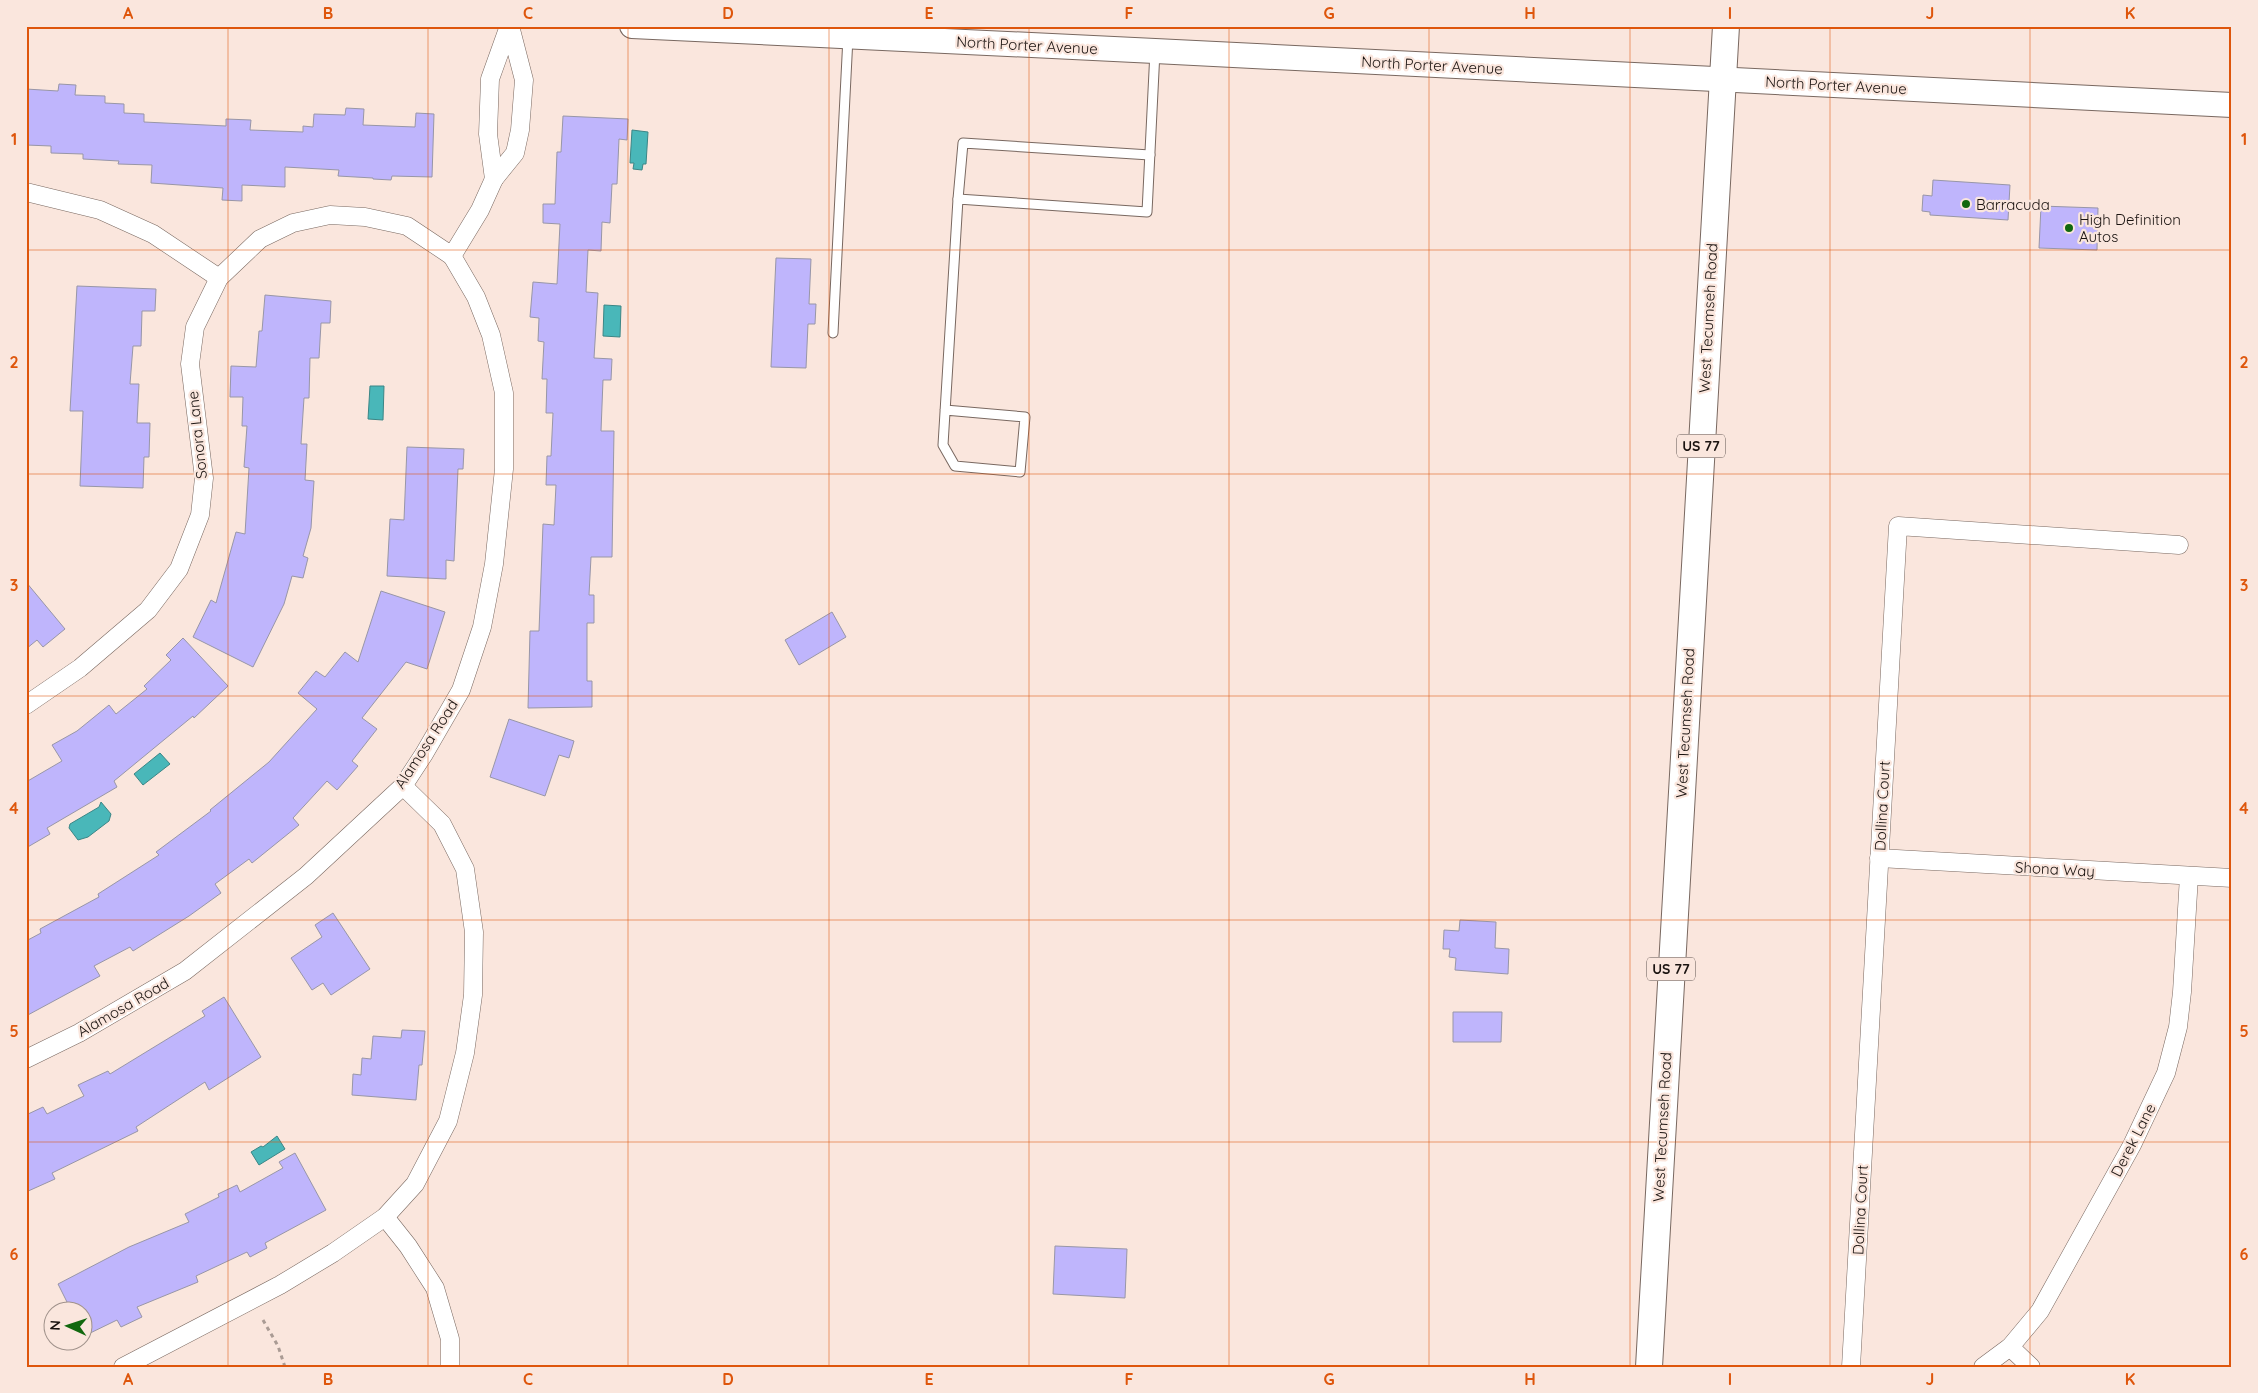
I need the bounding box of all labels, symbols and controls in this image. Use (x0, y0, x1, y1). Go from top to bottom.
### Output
text: A (123, 3, 134, 23)
text: B (323, 3, 333, 23)
text: C (523, 3, 533, 23)
text: D (722, 3, 734, 23)
text: E (924, 3, 934, 23)
text: F (1125, 3, 1134, 23)
text: G (1323, 3, 1335, 23)
text: H (1524, 3, 1536, 23)
text: I (1728, 3, 1732, 23)
text: J (1926, 3, 1934, 23)
text: K (2125, 3, 2135, 23)
street label: North Porter Avenue (956, 32, 1098, 58)
street label: North Porter Avenue (1361, 52, 1503, 78)
street label: North Porter Avenue (1765, 72, 1907, 98)
text: 1 (11, 129, 17, 149)
text: 1 (2241, 129, 2247, 149)
place label: Barracuda (1976, 195, 2050, 214)
marker: Barracuda (1960, 198, 1972, 210)
place label: High Definition Autos (2079, 210, 2181, 246)
marker: High Definition Autos (2063, 222, 2075, 234)
street label: West Tecumseh Road (1695, 243, 1721, 393)
text: 2 (9, 352, 19, 372)
text: 2 (2239, 352, 2249, 372)
street label: Sonora Lane (183, 390, 211, 480)
road number: US 77 (1677, 434, 1725, 458)
text: 3 (10, 575, 18, 595)
text: 3 (2240, 575, 2248, 595)
street label: West Tecumseh Road (1672, 648, 1698, 798)
street label: Alamosa Road (390, 696, 462, 792)
street label: Dollina Court (1870, 760, 1894, 852)
text: 4 (9, 798, 19, 818)
text: 4 (2239, 798, 2249, 818)
street label: Shona Way (2015, 857, 2095, 881)
road number: US 77 (1647, 958, 1695, 981)
street label: Alamosa Road (74, 973, 172, 1041)
text: 5 (9, 1021, 19, 1041)
text: 5 (2239, 1021, 2249, 1041)
street label: West Tecumseh Road (1649, 1052, 1675, 1202)
street label: Derek Lane (2106, 1100, 2160, 1180)
street label: Dollina Court (1848, 1164, 1872, 1256)
text: 6 (10, 1244, 19, 1264)
text: 6 (2240, 1244, 2249, 1264)
north arrow (42, 1300, 92, 1350)
text: N (46, 1320, 64, 1331)
text: A (123, 1369, 134, 1389)
text: B (323, 1369, 333, 1389)
text: C (523, 1369, 533, 1389)
text: D (722, 1369, 734, 1389)
text: E (924, 1369, 934, 1389)
text: F (1125, 1369, 1134, 1389)
text: G (1323, 1369, 1335, 1389)
text: H (1524, 1369, 1536, 1389)
text: I (1728, 1369, 1732, 1389)
text: J (1926, 1369, 1934, 1389)
text: K (2125, 1369, 2135, 1389)

